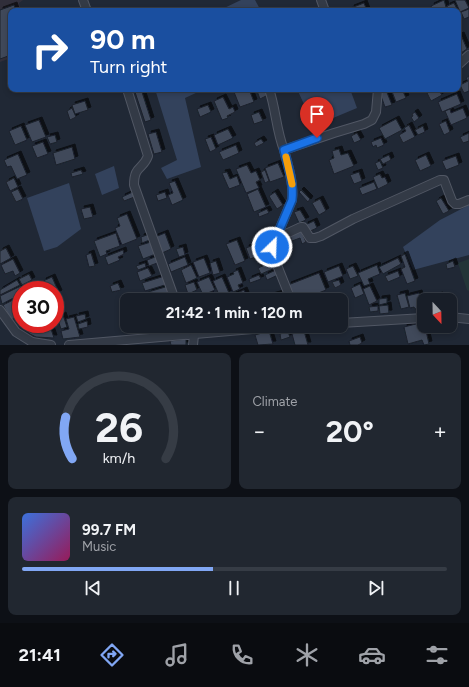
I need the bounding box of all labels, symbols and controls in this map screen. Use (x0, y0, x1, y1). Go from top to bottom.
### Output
text: 90 m (90, 22, 155, 56)
icon: right (24, 24, 76, 76)
text: Turn right (90, 56, 167, 78)
pin (300, 97, 334, 138)
icon: arrive (306, 103, 328, 125)
position arrow (251, 226, 293, 268)
speed limit sign: 30 (12, 281, 64, 333)
north arrow (417, 293, 457, 333)
map controls (417, 293, 457, 333)
text: 21:42 · 1 min · 120 m (166, 304, 302, 322)
text: Climate (253, 394, 297, 409)
text: 26 (95, 402, 143, 452)
text: 20° (326, 413, 374, 450)
text: − (253, 418, 266, 445)
text: + (433, 418, 447, 445)
text: km/h (103, 449, 136, 467)
text: 99.7 FM (82, 521, 136, 539)
text: Music (82, 539, 116, 554)
icon: previous (82, 577, 104, 599)
icon: pause (223, 577, 245, 599)
icon: next (365, 577, 387, 599)
icon: directions (98, 641, 126, 669)
icon: music (163, 641, 191, 669)
icon: phone (228, 641, 256, 669)
icon: climate (293, 641, 321, 669)
icon: car (358, 641, 386, 669)
icon: filters (423, 641, 451, 669)
text: 21:41 (18, 644, 61, 666)

